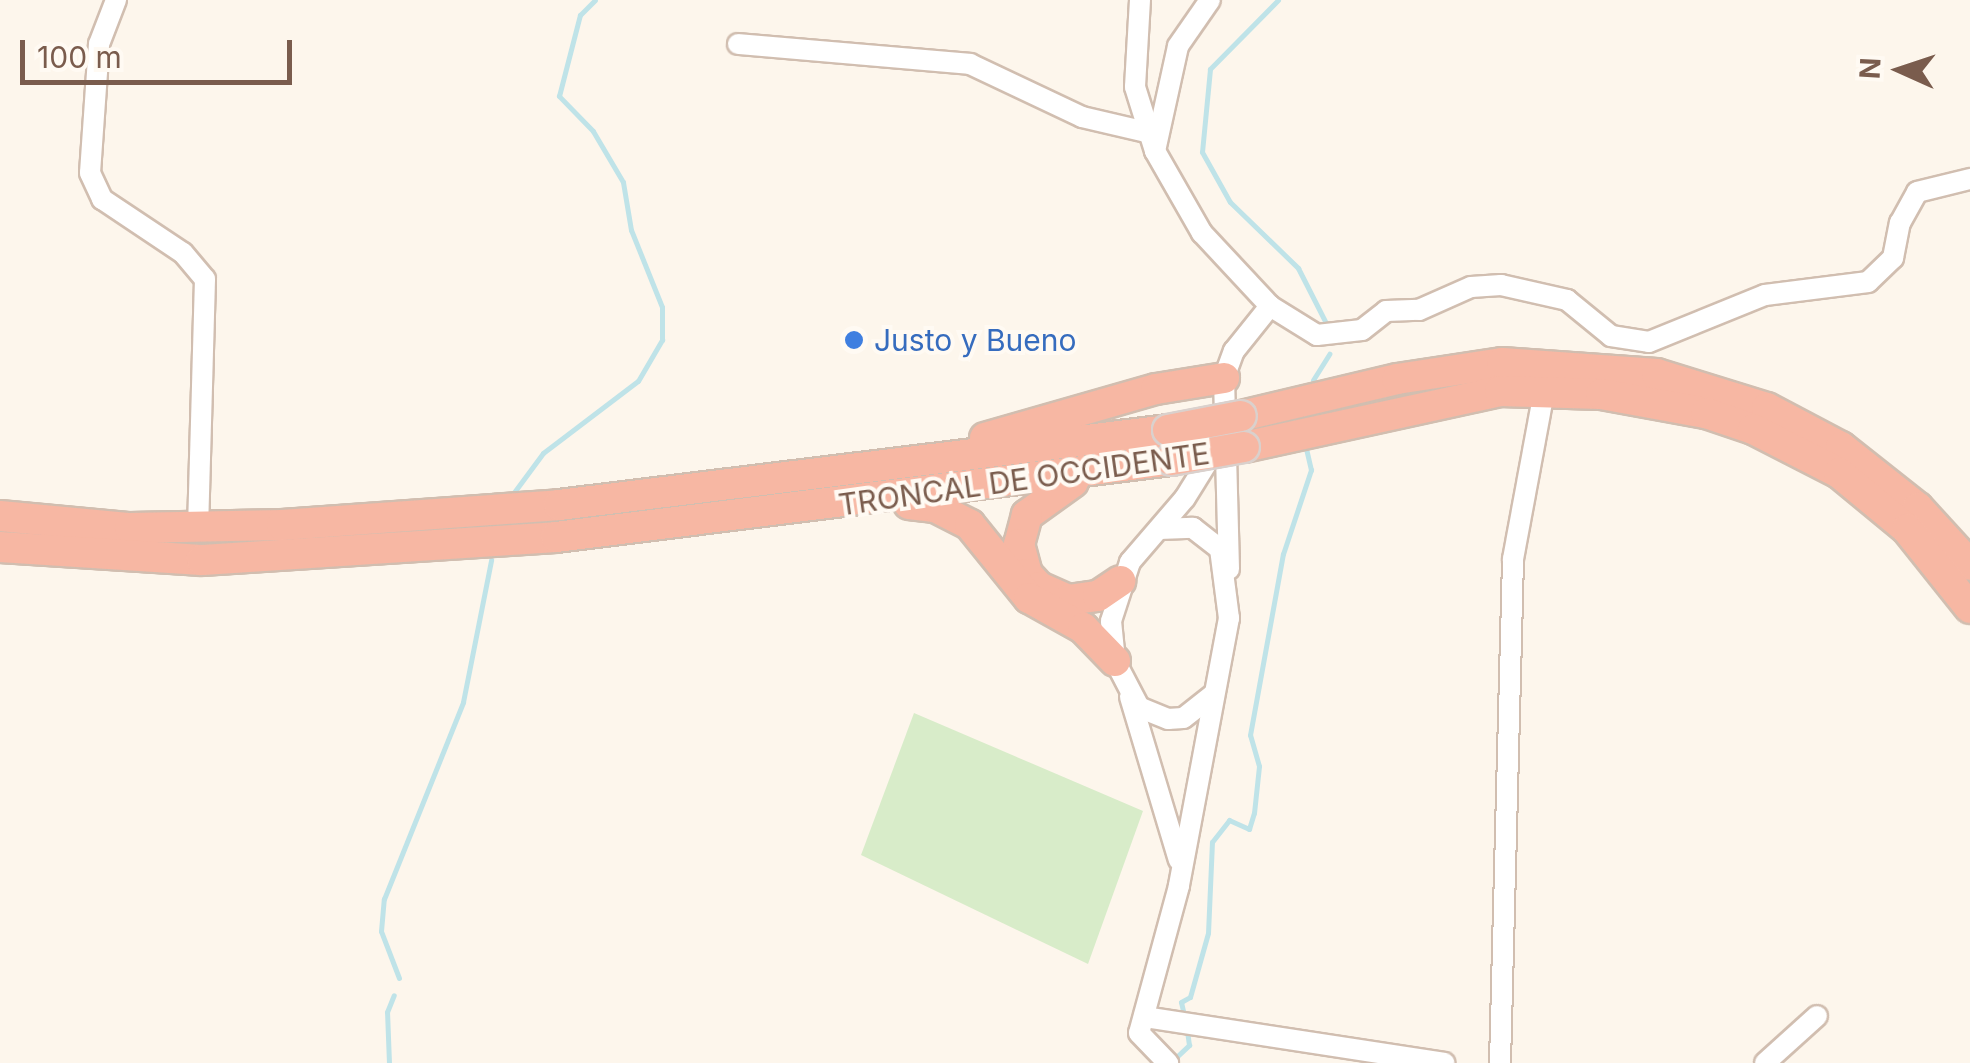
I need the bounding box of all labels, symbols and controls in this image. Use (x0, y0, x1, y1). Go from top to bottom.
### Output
scale bar (25, 20, 298, 82)
north arrow (1850, 20, 1950, 120)
text: 100 m (37, 39, 122, 75)
text: N (1853, 57, 1888, 80)
place label: Justo y Bueno (874, 322, 1077, 358)
marker: Justo y Bueno (843, 329, 865, 351)
street label: TRONCAL DE OCCIDENTE (836, 435, 1212, 523)

